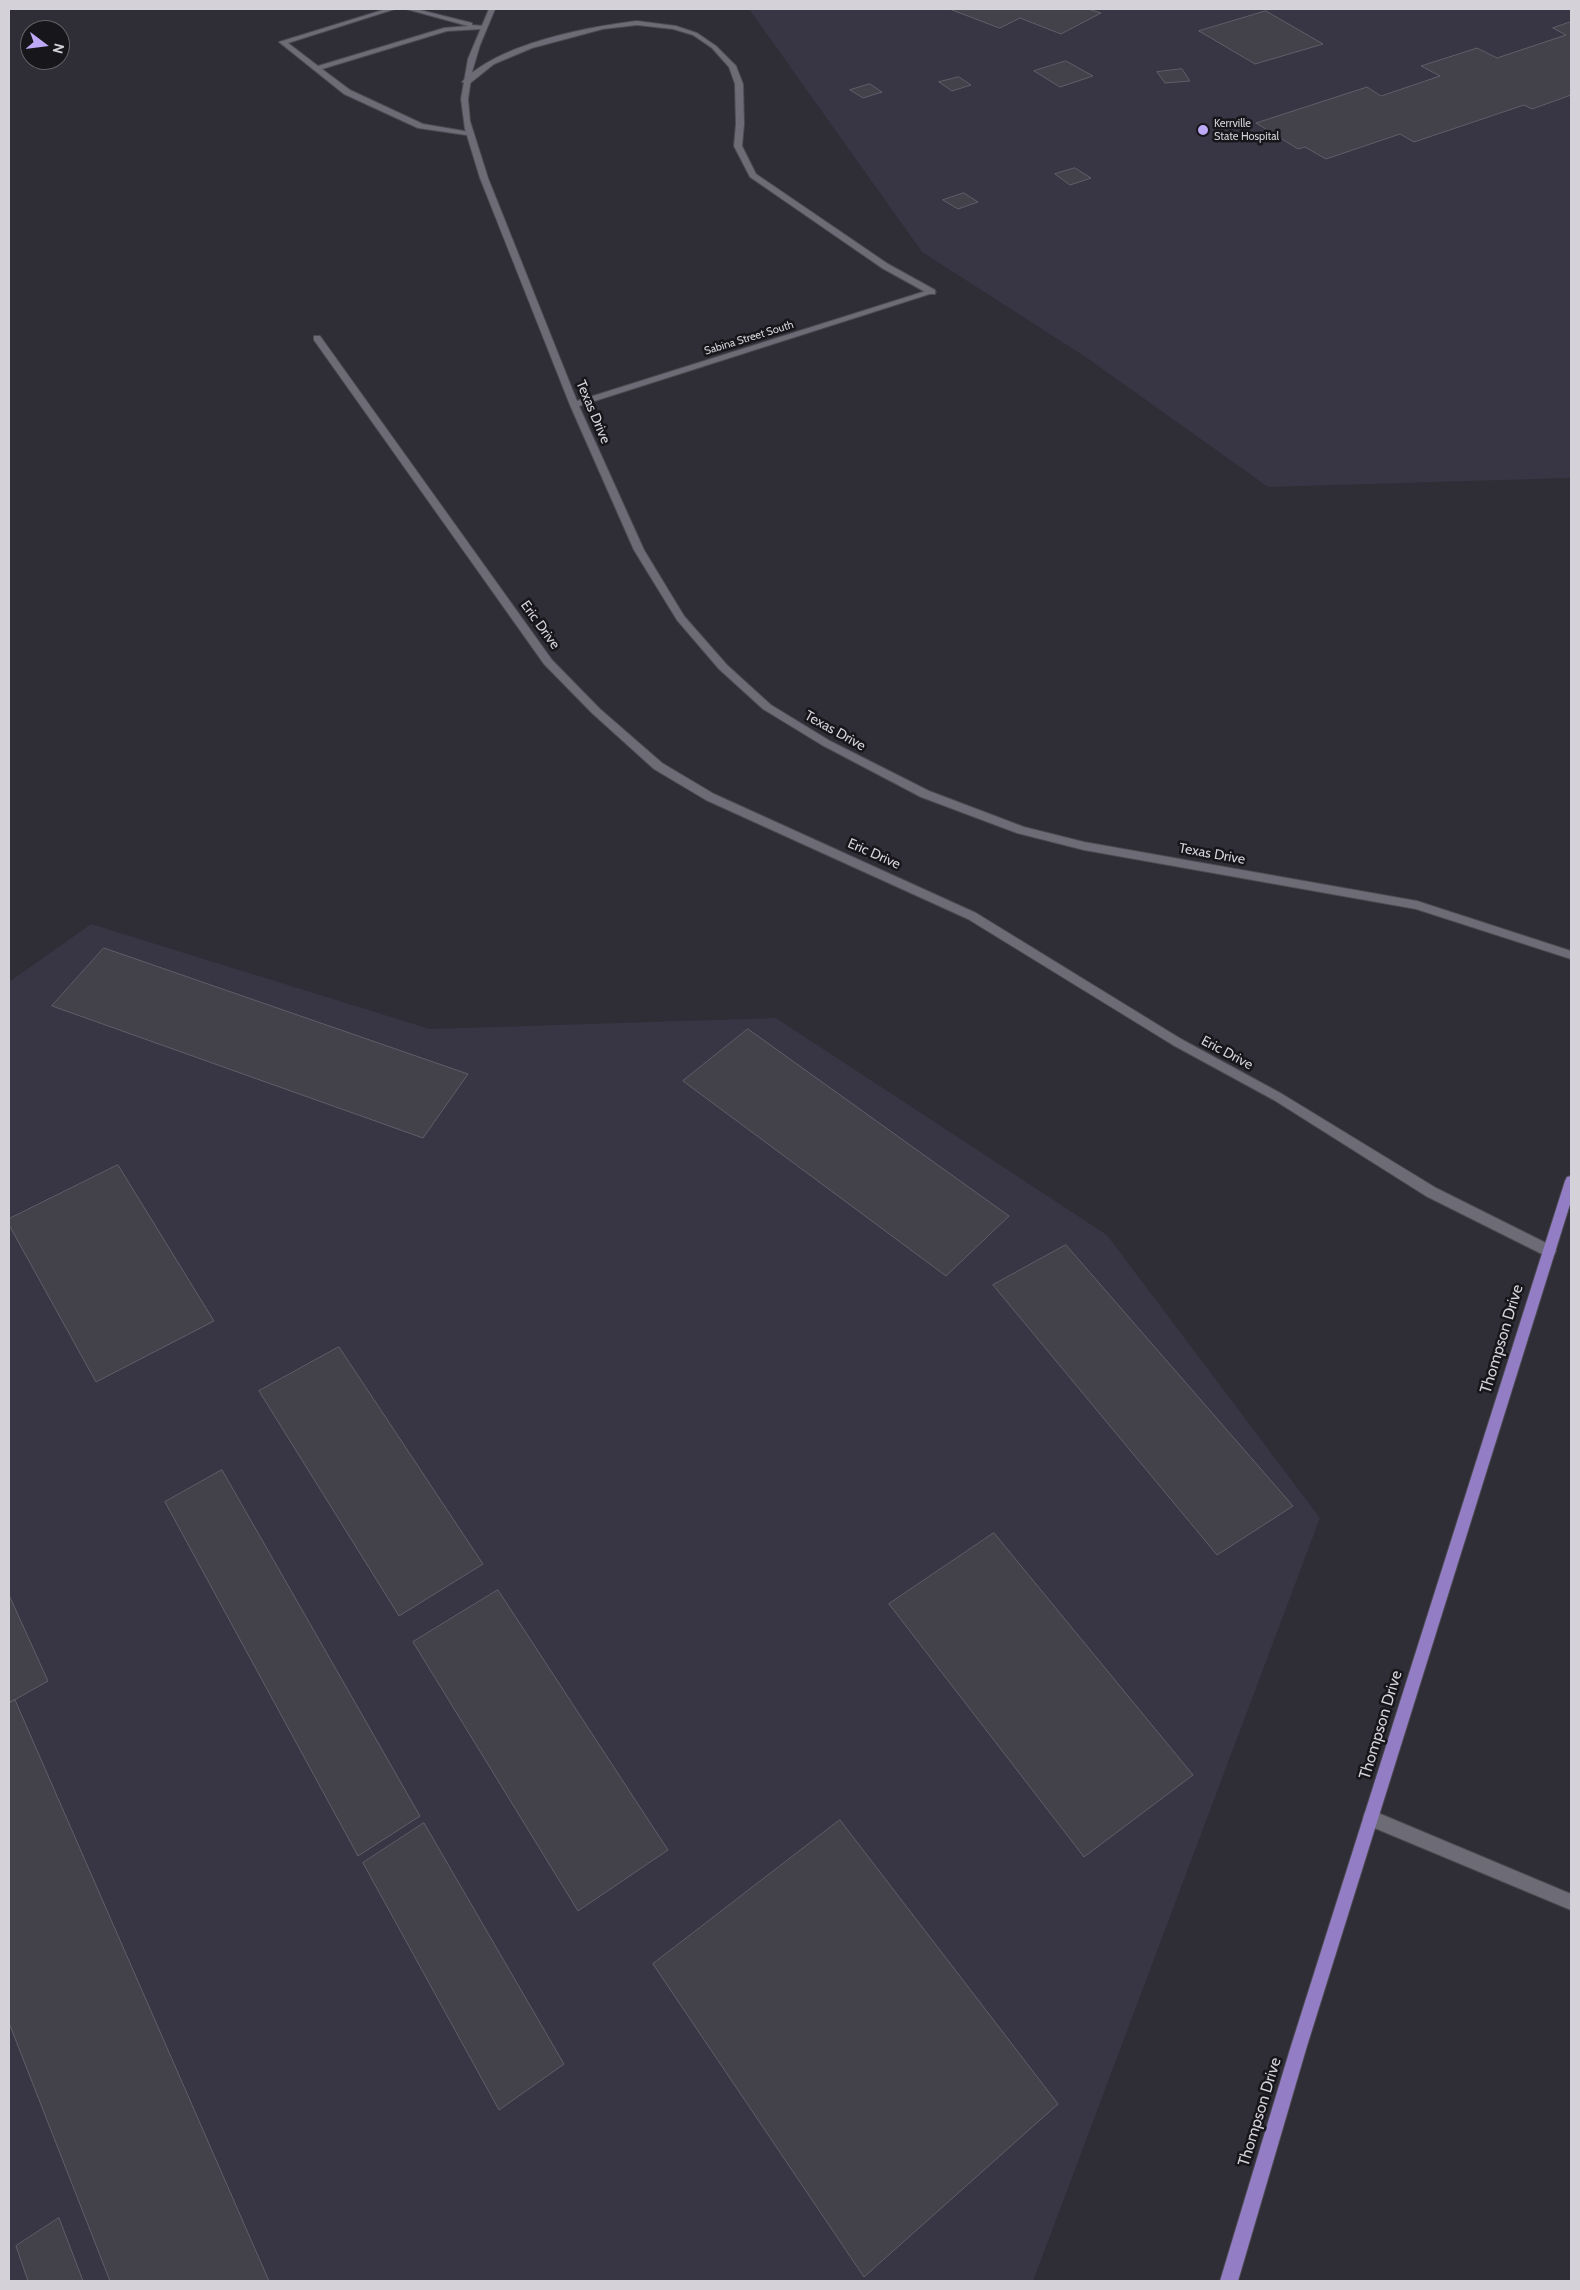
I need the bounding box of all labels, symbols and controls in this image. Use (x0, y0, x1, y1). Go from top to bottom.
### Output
north arrow (20, 20, 70, 70)
text: N (49, 42, 68, 56)
place label: Kerrville State Hospital (1214, 117, 1279, 143)
marker: Kerrville State Hospital (1196, 123, 1210, 137)
street label: Sabina Street South (703, 318, 795, 358)
street label: Texas Drive (572, 378, 614, 446)
street label: Eric Drive (517, 597, 563, 653)
street label: Texas Drive (802, 707, 868, 755)
street label: Eric Drive (845, 835, 903, 873)
street label: Texas Drive (1178, 840, 1246, 868)
street label: Eric Drive (1198, 1032, 1256, 1074)
street label: Thompson Drive (1476, 1282, 1528, 1396)
street label: Thompson Drive (1355, 1668, 1407, 1782)
street label: Thompson Drive (1234, 2055, 1286, 2169)

